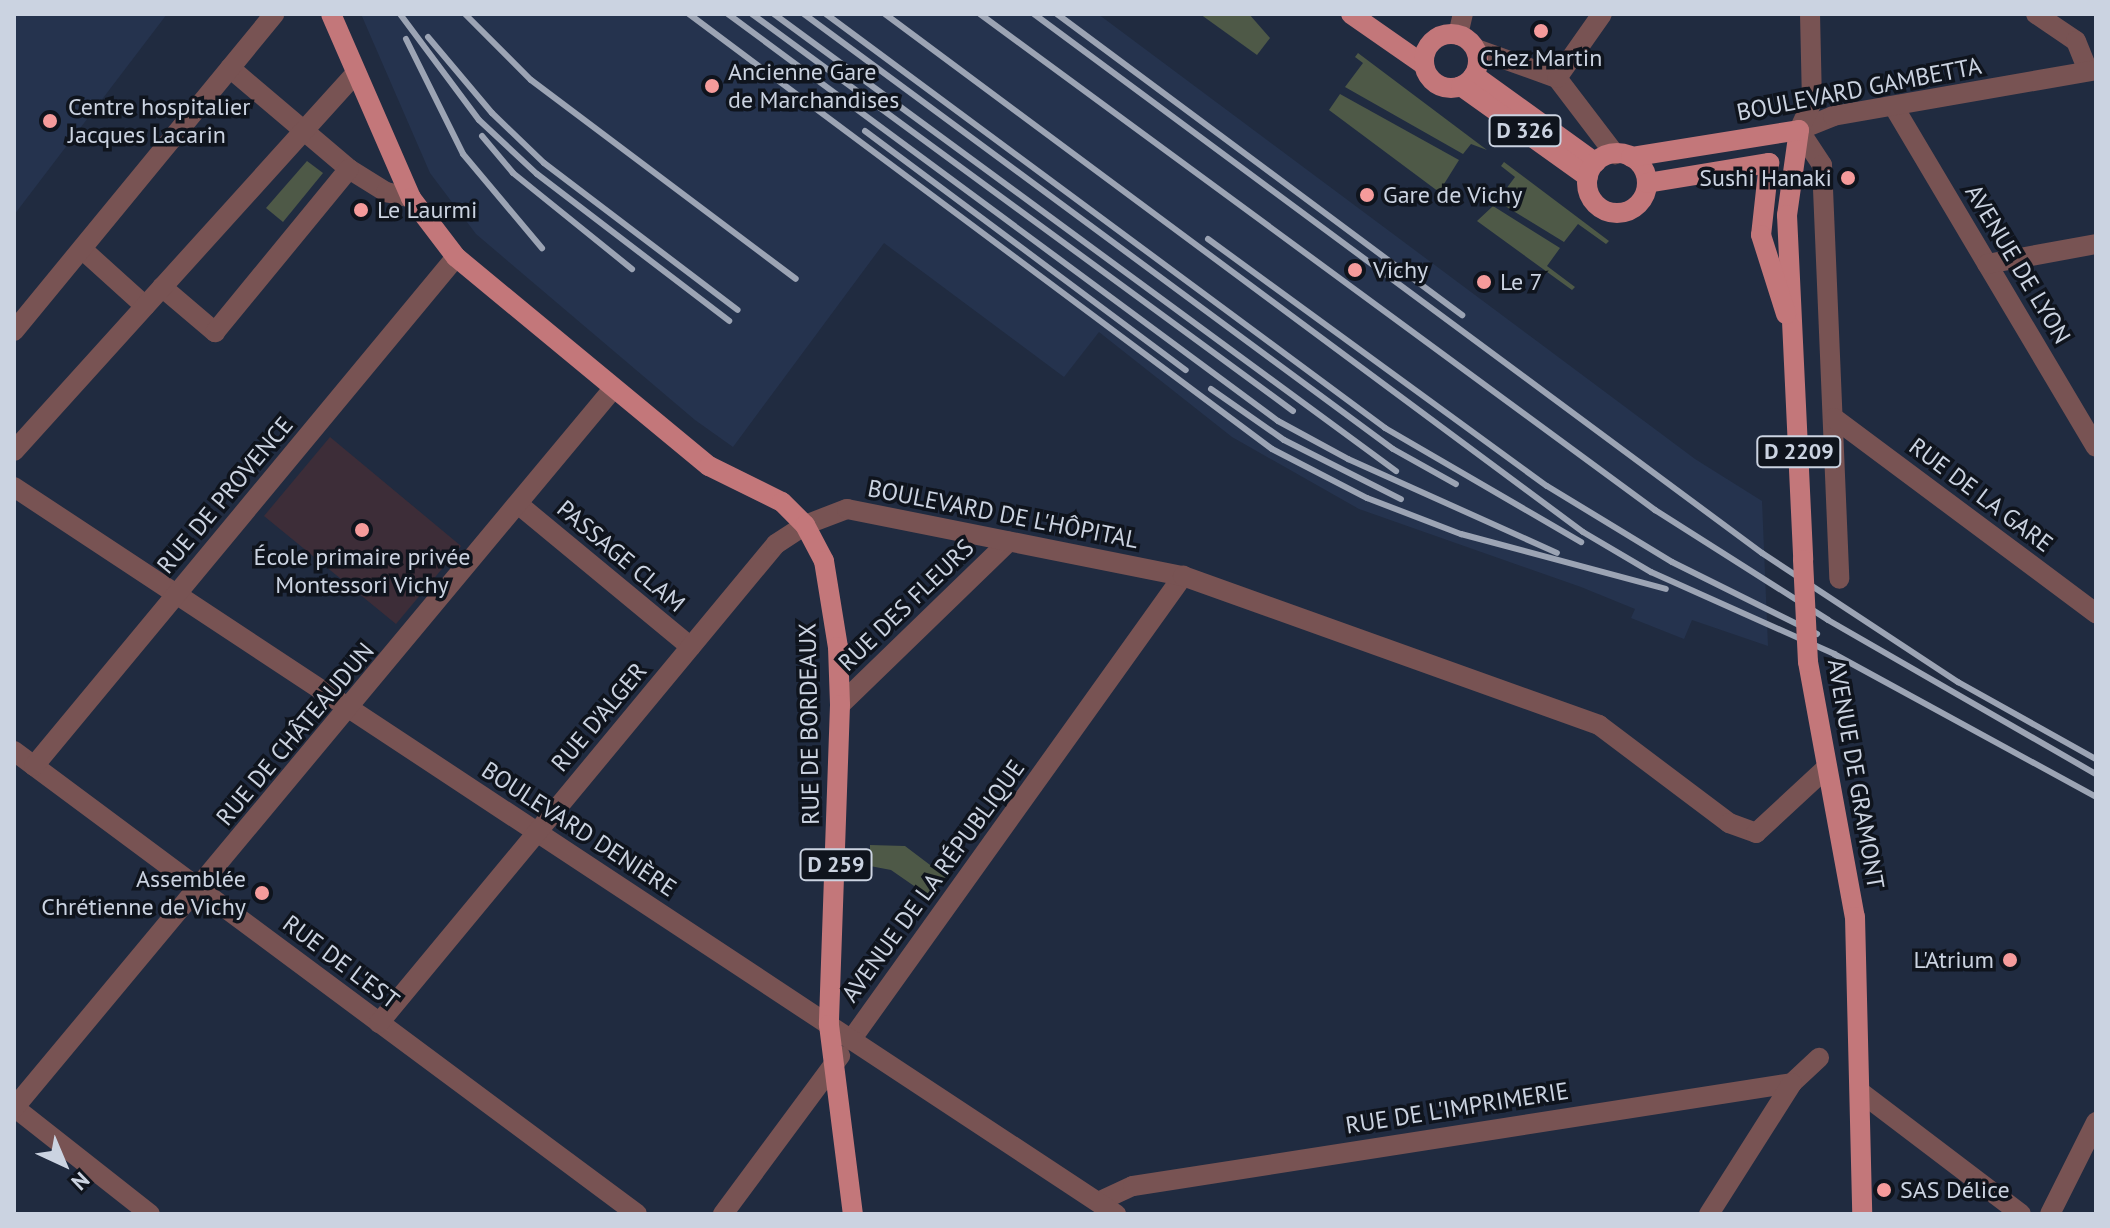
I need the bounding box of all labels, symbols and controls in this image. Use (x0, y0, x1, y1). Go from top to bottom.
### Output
marker: Chez Martin (1532, 22, 1550, 40)
place label: Chez Martin (1479, 44, 1603, 72)
street label: BOULEVARD GAMBETTA (1734, 51, 1984, 127)
place label: Ancienne Gare de Marchandises (728, 58, 899, 114)
marker: Ancienne Gare de Marchandises (703, 77, 721, 95)
place label: Centre hospitalier Jacques Lacarin (68, 93, 250, 149)
marker: Centre hospitalier Jacques Lacarin (39, 110, 61, 132)
road number: D 326 (1487, 113, 1563, 149)
place label: Sushi Hanaki (1699, 164, 1832, 192)
marker: Sushi Hanaki (1839, 169, 1857, 187)
street label: AVENUE DE LYON (1959, 179, 2077, 349)
place label: Gare de Vichy (1383, 181, 1523, 209)
marker: Gare de Vichy (1358, 186, 1376, 204)
place label: Le Laurmi (377, 196, 477, 224)
marker: Le Laurmi (352, 201, 370, 219)
place label: Vichy (1373, 256, 1428, 284)
marker: Vichy (1344, 259, 1366, 281)
place label: Le 7 (1500, 268, 1543, 296)
marker: Le 7 (1475, 273, 1493, 291)
street label: RUE DE PROVENCE (151, 411, 299, 579)
street label: RUE DE LA GARE (1903, 431, 2059, 559)
road number: D 2209 (1755, 434, 1843, 470)
street label: BOULEVARD DE L'HÔPITAL (865, 474, 1141, 554)
street label: PASSAGE CLAM (551, 494, 691, 618)
marker: École primaire privée Montessori Vichy (353, 521, 371, 539)
street label: RUE DES FLEURS (832, 533, 980, 677)
place label: École primaire privée Montessori Vichy (254, 543, 470, 599)
street label: RUE DE BORDEAUX (793, 623, 825, 825)
street label: RUE DE CHÂTEAUDUN (210, 637, 380, 831)
street label: RUE D'ALGER (545, 657, 653, 777)
street label: AVENUE DE GRAMONT (1822, 657, 1890, 891)
street label: AVENUE DE LA RÉPUBLIQUE (835, 754, 1031, 1008)
street label: BOULEVARD DENIÈRE (476, 755, 682, 903)
road number: D 259 (798, 847, 874, 883)
place label: Assemblée Chrétienne de Vichy (40, 865, 246, 921)
marker: Assemblée Chrétienne de Vichy (253, 884, 271, 902)
street label: RUE DE L'EST (277, 909, 405, 1015)
place label: L'Atrium (1913, 946, 1994, 974)
marker: L'Atrium (2001, 951, 2019, 969)
street label: RUE DE L'IMPRIMERIE (1343, 1076, 1571, 1140)
north arrow (24, 1124, 104, 1204)
text: N (66, 1166, 96, 1196)
place label: SAS Délice (1900, 1176, 2010, 1204)
marker: SAS Délice (1875, 1181, 1893, 1199)

